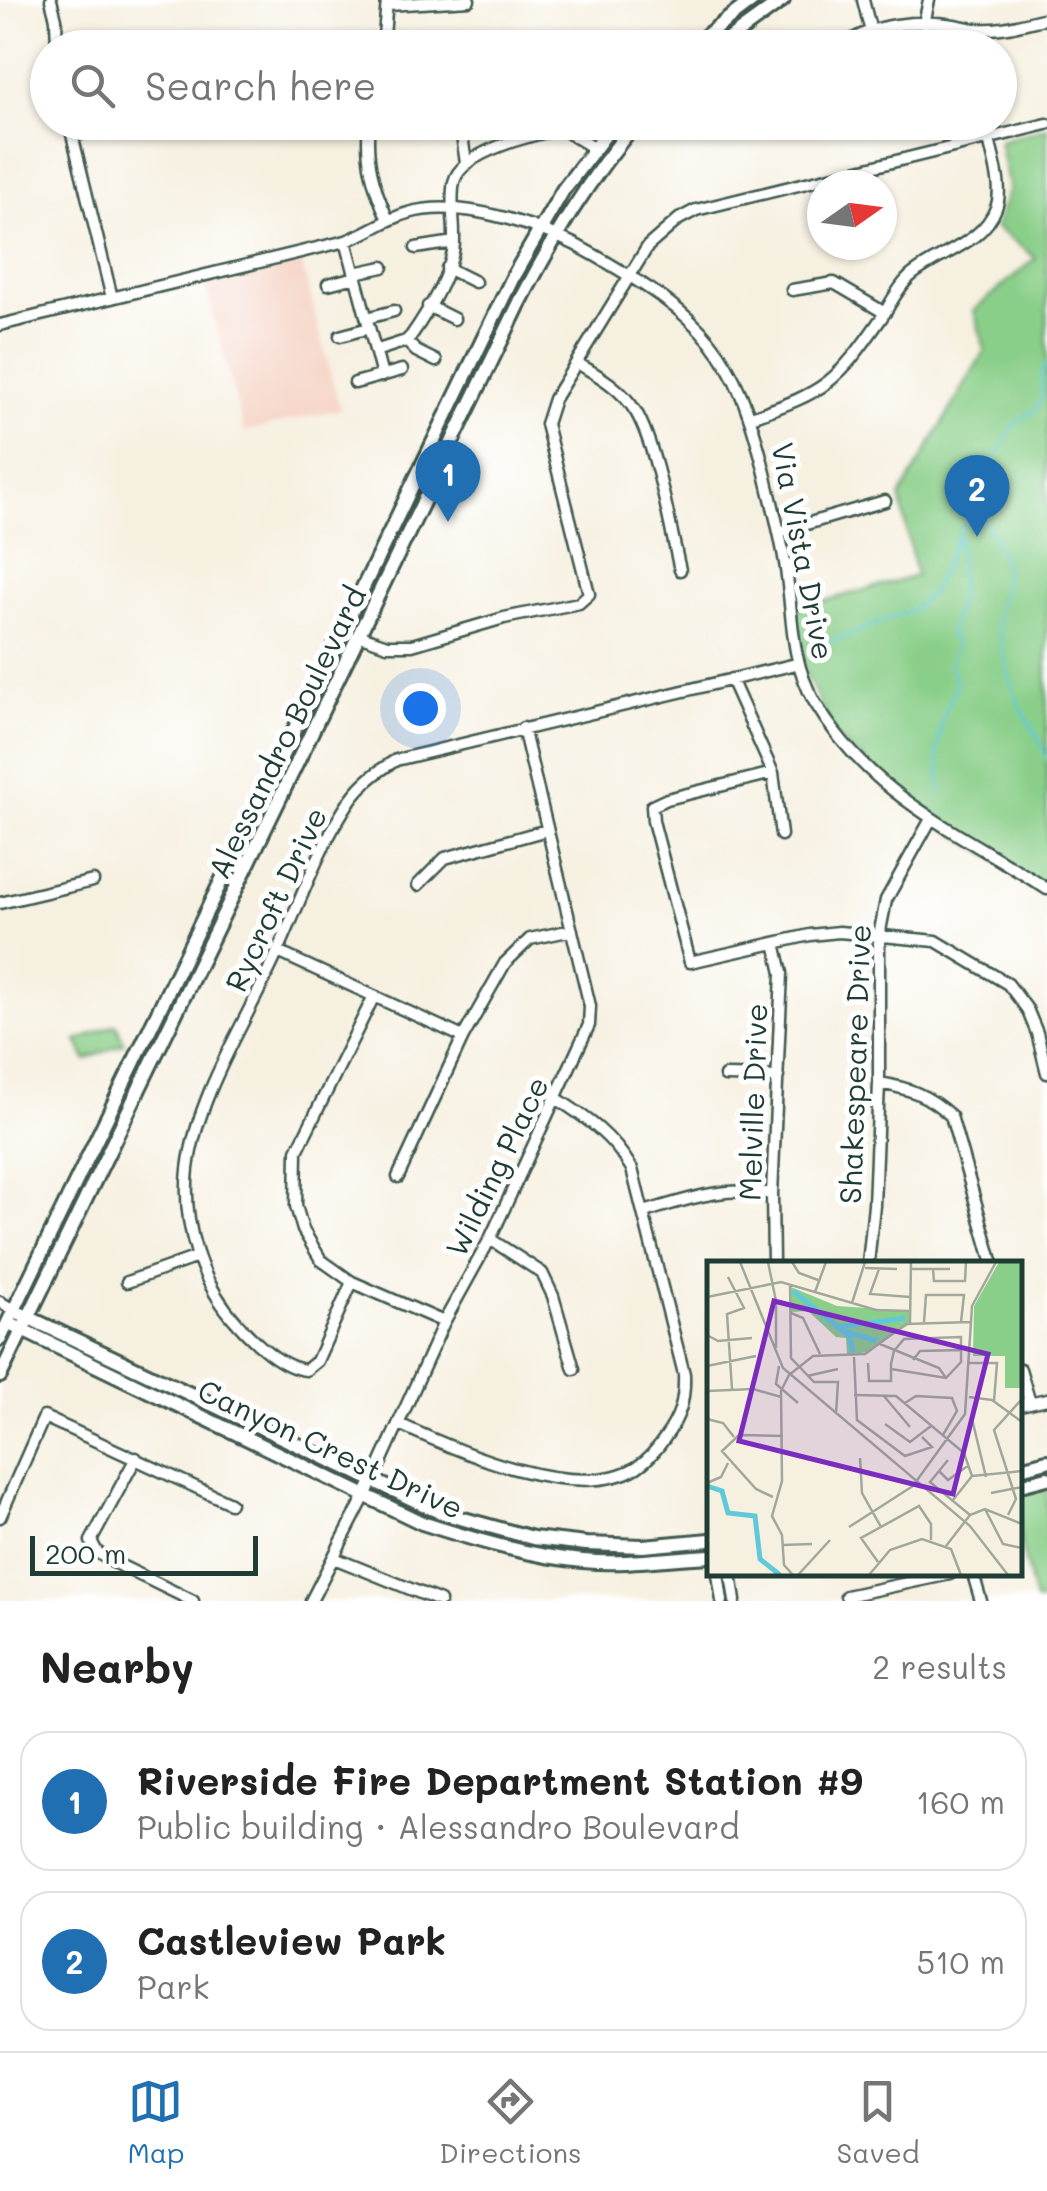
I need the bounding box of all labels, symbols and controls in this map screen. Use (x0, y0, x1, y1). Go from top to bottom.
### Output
search box (30, 30, 1017, 140)
icon: search (65, 58, 120, 113)
text: Search here (145, 60, 376, 110)
north arrow (807, 170, 897, 260)
street label: Via Vista Drive (763, 439, 845, 663)
pin: 1 (416, 440, 480, 522)
pin: 2 (944, 454, 1010, 537)
street label: Alessandro Boulevard (198, 579, 374, 885)
your location (395, 683, 446, 734)
street label: Rycroft Drive (215, 800, 335, 998)
street label: Shakespeare Drive (829, 923, 879, 1205)
street label: Melville Drive (729, 1003, 775, 1201)
street label: Wilding Place (435, 1069, 557, 1263)
inset map (707, 1261, 1022, 1576)
street label: Canyon Crest Drive (192, 1369, 470, 1527)
scale bar (30, 1531, 258, 1576)
text: 200 m (45, 1535, 126, 1571)
text: Nearby (40, 1639, 194, 1694)
text: 2 results (872, 1645, 1007, 1687)
text: Riverside Fire Department Station #9 (137, 1755, 863, 1805)
text: 1 (67, 1780, 82, 1822)
text: 160 m (916, 1780, 1005, 1822)
text: Public building · Alessandro Boulevard (137, 1805, 740, 1847)
text: Castleview Park (137, 1915, 446, 1965)
text: 2 (66, 1940, 83, 1982)
text: 510 m (917, 1940, 1005, 1982)
text: Park (137, 1965, 210, 2007)
tab: Map (127, 2074, 184, 2170)
tab: Directions (439, 2074, 582, 2170)
tab: Saved (836, 2074, 920, 2170)

